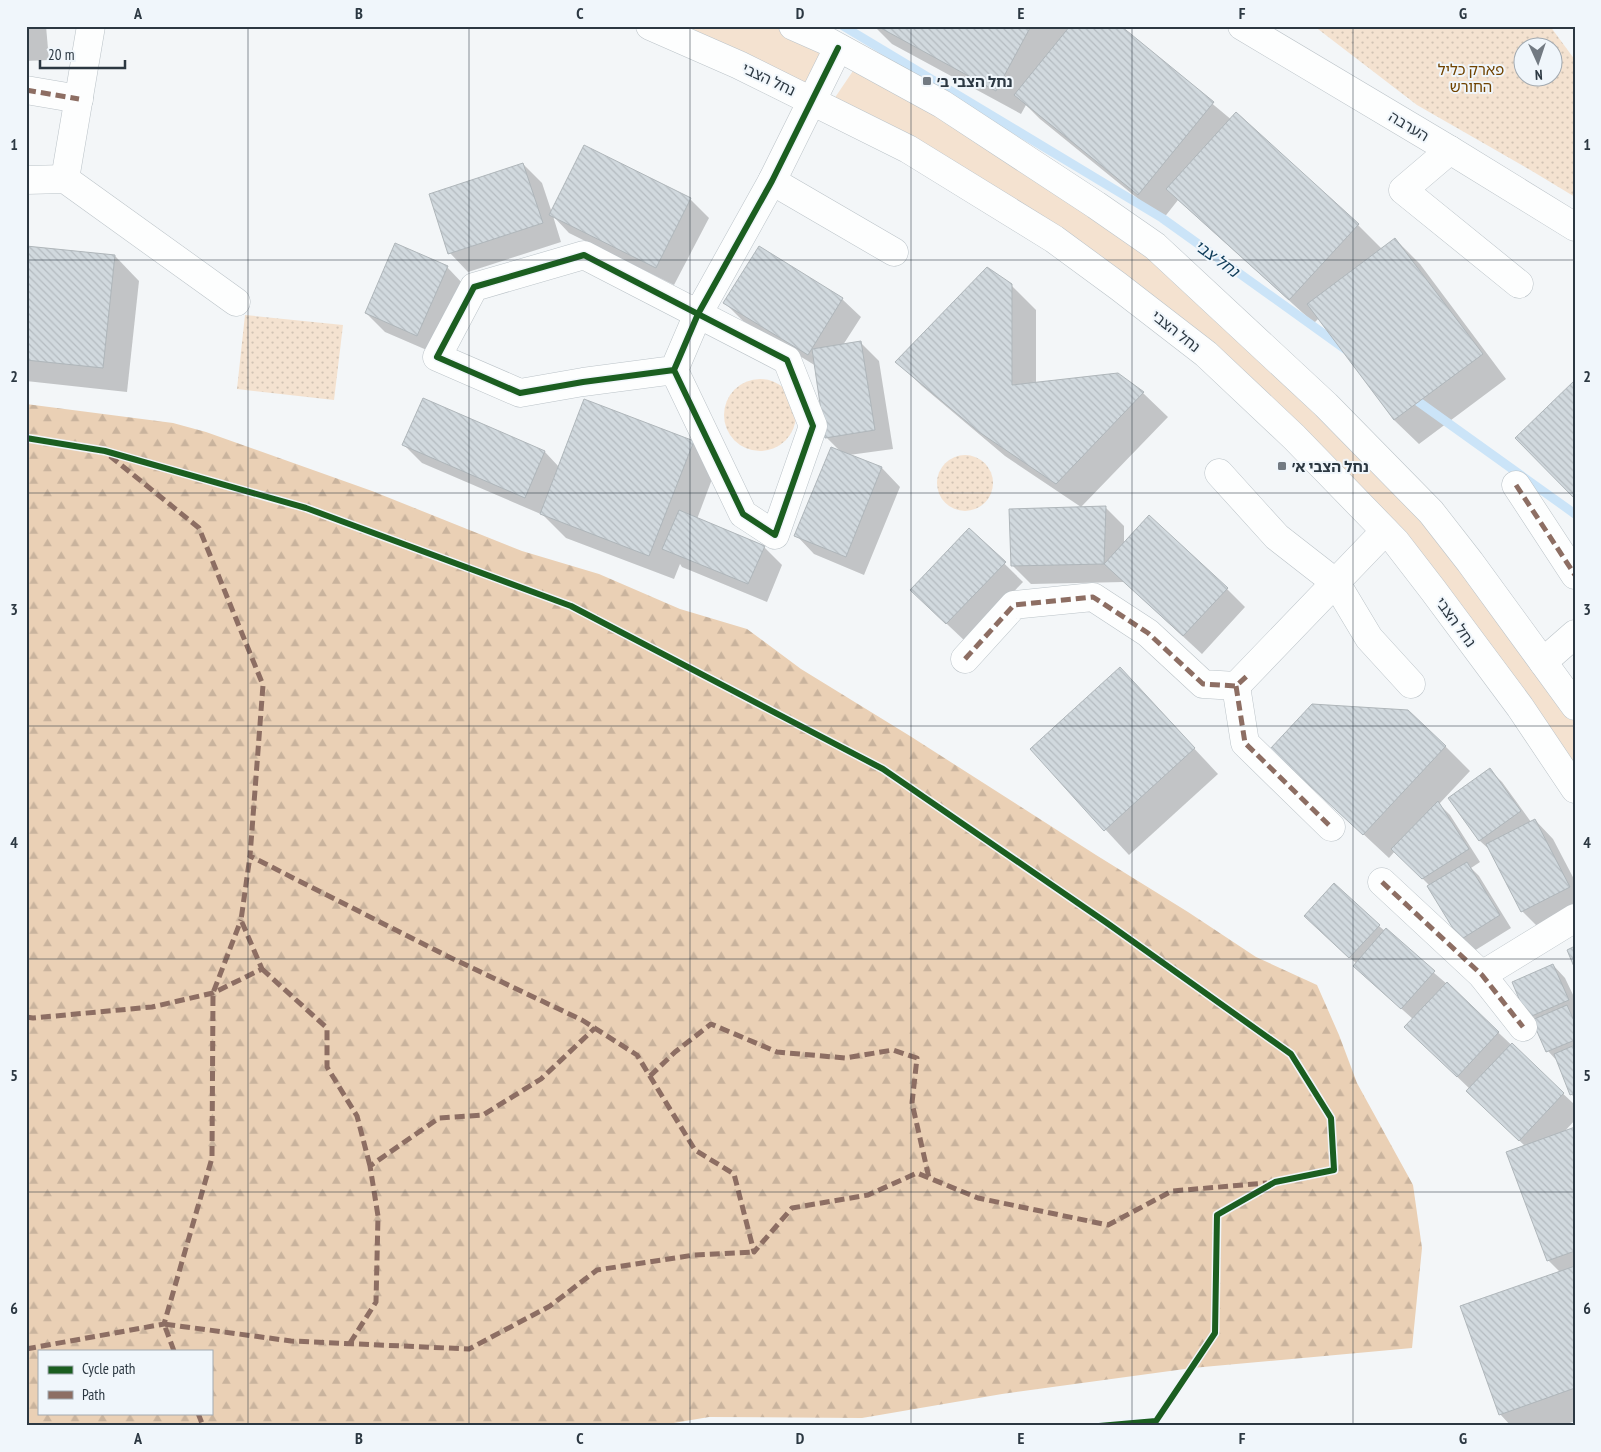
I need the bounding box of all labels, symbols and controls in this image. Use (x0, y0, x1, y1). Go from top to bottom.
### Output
text: A (133, 3, 143, 23)
text: B (355, 3, 363, 23)
text: C (576, 3, 584, 23)
text: D (796, 3, 805, 23)
text: E (1018, 3, 1025, 23)
text: F (1239, 3, 1246, 23)
text: G (1459, 3, 1467, 23)
scale bar (40, 38, 125, 70)
north arrow (1514, 38, 1564, 88)
text: 20 m (48, 45, 74, 64)
street label: נחל הצבי (739, 58, 799, 100)
park label: פארק כליל החורש (1438, 60, 1504, 96)
text: N (1534, 66, 1543, 84)
place label: נחל הצבי ב׳ (937, 72, 1013, 91)
marker: נחל הצבי ב׳ (921, 75, 933, 87)
street label: הערבה (1385, 107, 1433, 145)
text: 1 (10, 134, 18, 154)
text: 1 (1583, 134, 1591, 154)
water label: נחל צבי (1191, 235, 1244, 282)
street label: נחל הצבי (1148, 306, 1204, 356)
text: 2 (10, 366, 18, 386)
text: 2 (1583, 366, 1591, 386)
place label: נחל הצבי א׳ (1292, 457, 1369, 476)
marker: נחל הצבי א׳ (1276, 460, 1288, 472)
street label: נחל הצבי (1432, 593, 1480, 651)
text: 3 (10, 599, 18, 619)
text: 3 (1583, 599, 1591, 619)
text: 4 (10, 832, 18, 852)
text: 4 (1583, 832, 1591, 852)
text: 5 (10, 1065, 18, 1085)
text: 5 (1583, 1065, 1591, 1085)
text: 6 (10, 1298, 18, 1318)
text: 6 (1583, 1298, 1591, 1318)
legend (38, 1350, 212, 1414)
text: Cycle path (82, 1359, 135, 1378)
text: Path (82, 1385, 105, 1404)
text: A (133, 1428, 143, 1448)
text: B (355, 1428, 363, 1448)
text: C (576, 1428, 584, 1448)
text: D (796, 1428, 805, 1448)
text: E (1018, 1428, 1025, 1448)
text: F (1239, 1428, 1246, 1448)
text: G (1459, 1428, 1467, 1448)

